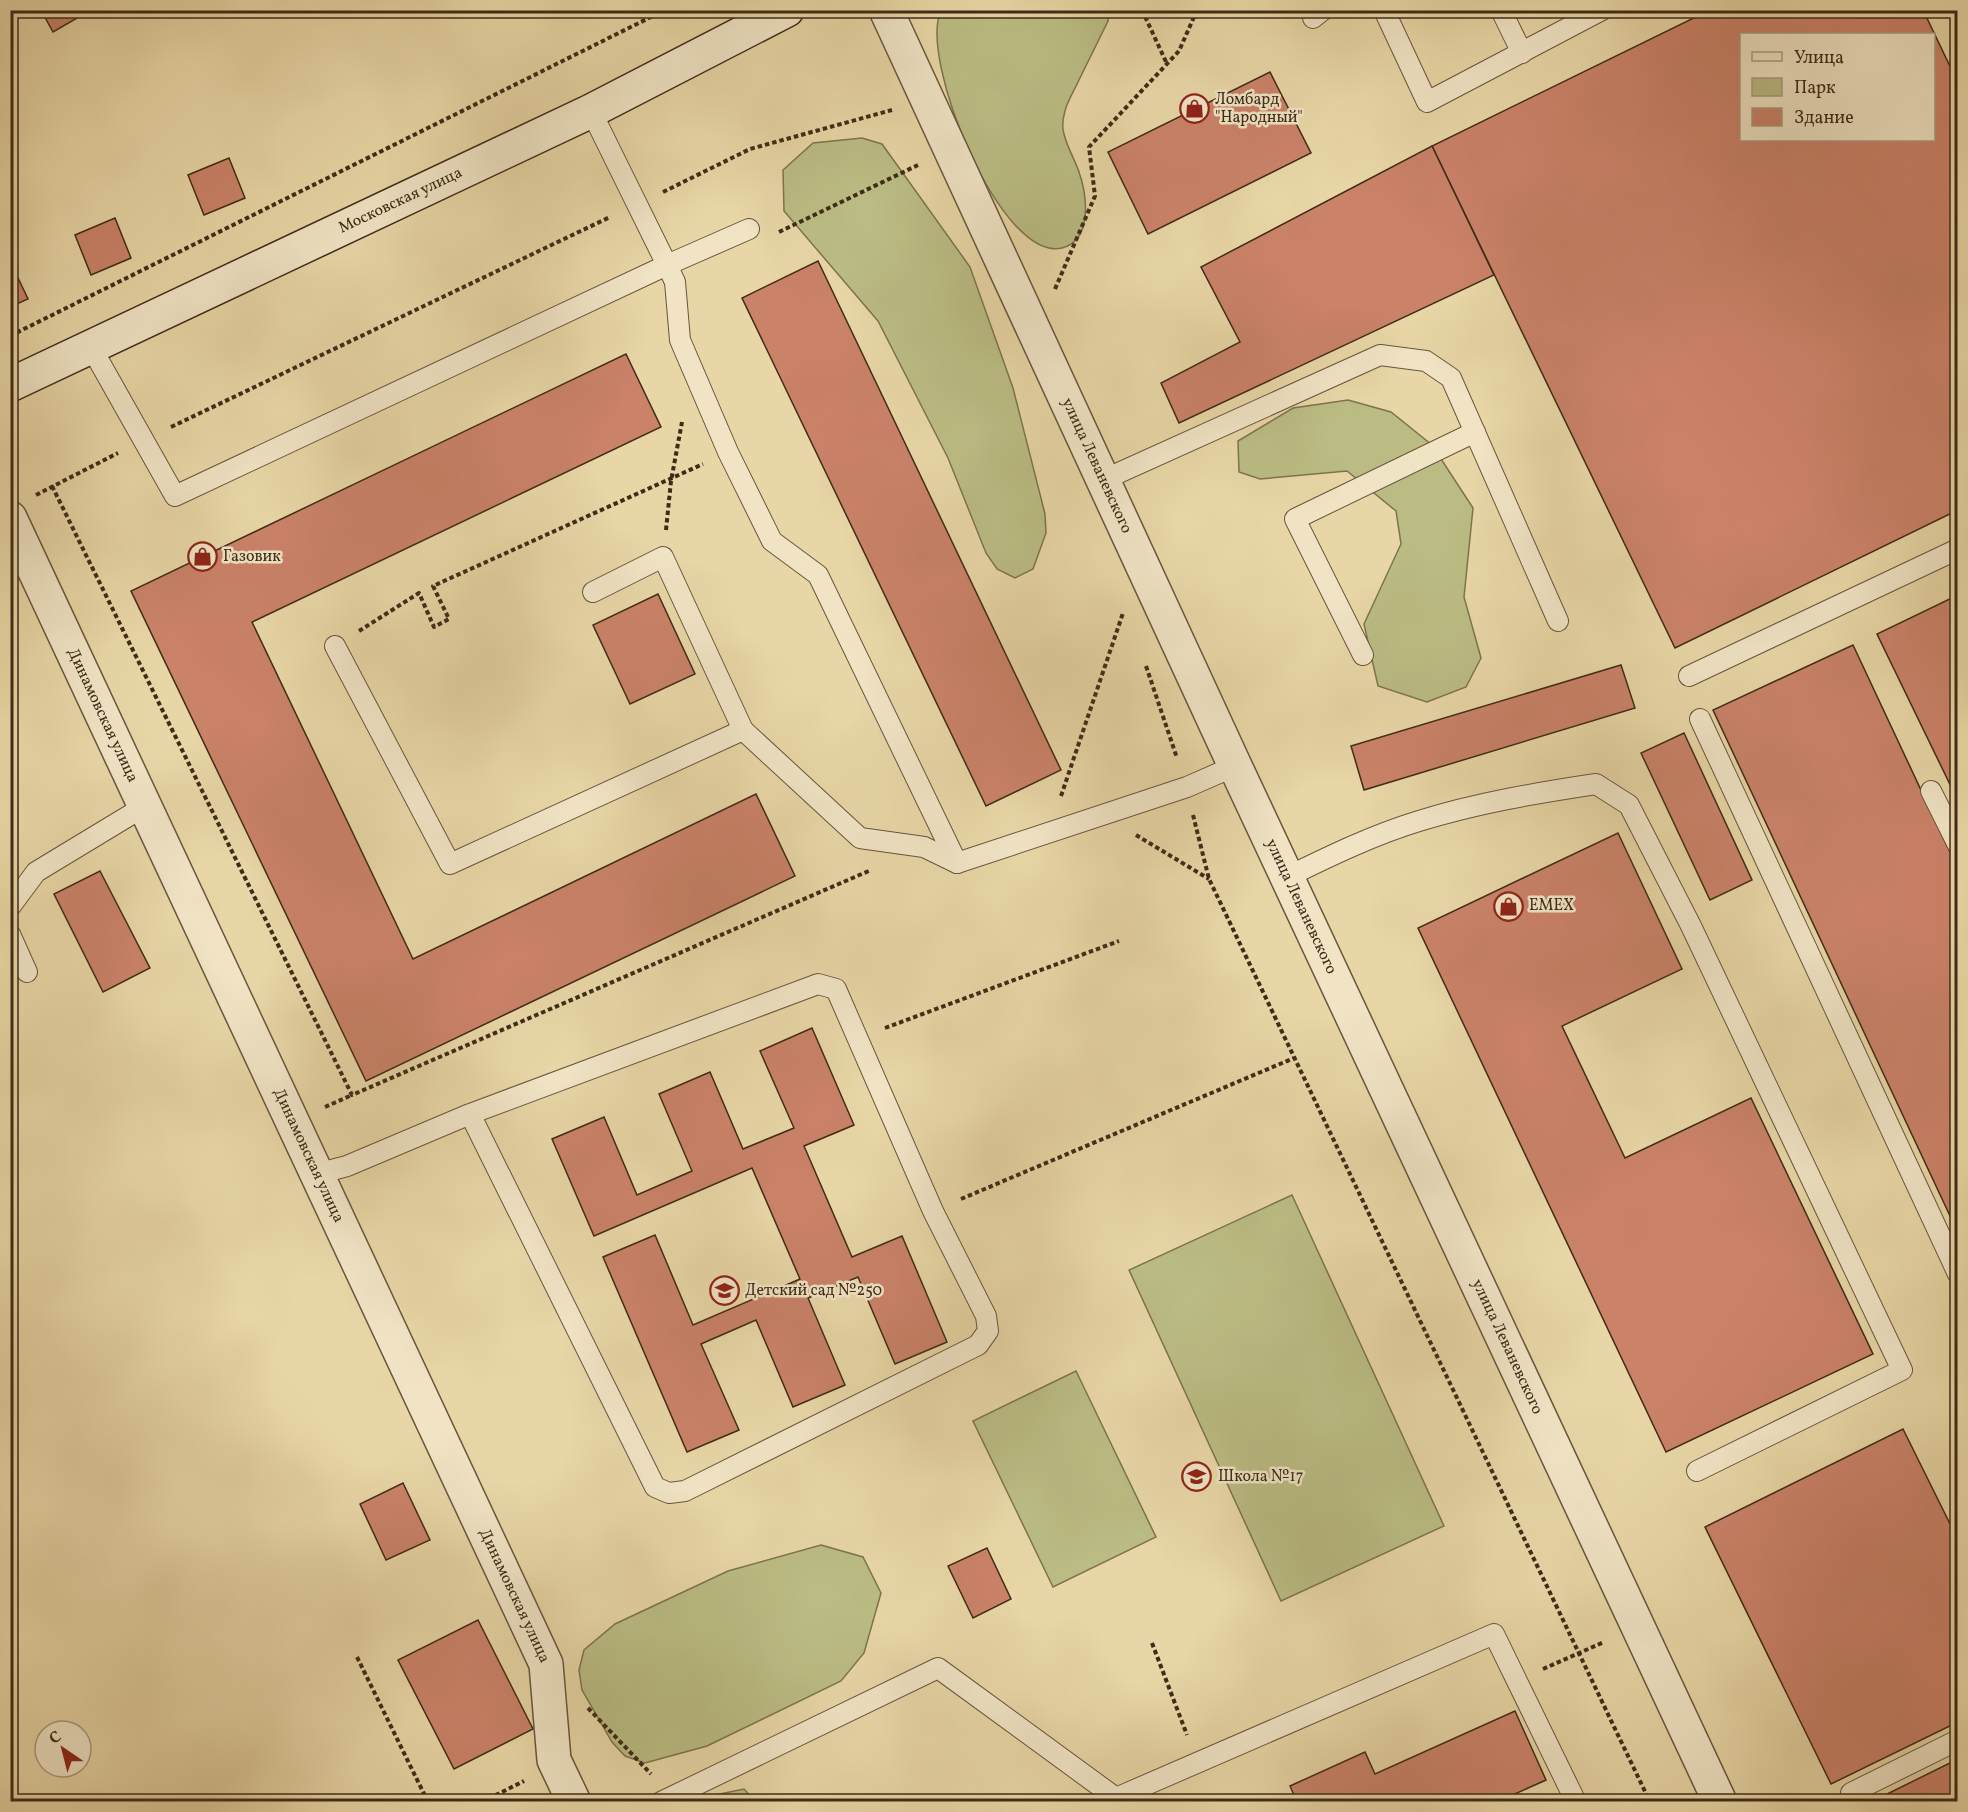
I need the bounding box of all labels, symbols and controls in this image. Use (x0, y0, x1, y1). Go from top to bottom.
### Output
legend (1740, 33, 1935, 141)
text: Улица (1794, 46, 1844, 71)
text: Парк (1794, 76, 1836, 101)
place label: Ломбард "Народный" (1215, 89, 1303, 129)
shop icon: Ломбард "Народный" (1178, 93, 1210, 125)
text: Здание (1794, 106, 1854, 131)
street label: Московская улица (335, 162, 466, 239)
street label: улица Леваневского (1056, 394, 1137, 537)
shop icon: Газовик (186, 541, 218, 573)
place label: Газовик (223, 546, 281, 568)
street label: Динамовская улица (61, 645, 143, 786)
street label: улица Леваневского (1260, 835, 1342, 978)
shop icon: EMEX (1492, 890, 1524, 922)
place label: EMEX (1529, 895, 1574, 917)
street label: Динамовская улица (267, 1085, 349, 1227)
school or university icon: Детский сад №250 (708, 1275, 740, 1307)
street label: улица Леваневского (1466, 1276, 1548, 1418)
place label: Детский сад №250 (745, 1280, 882, 1302)
school or university icon: Школа №17 (1181, 1461, 1213, 1493)
place label: Школа №17 (1218, 1466, 1304, 1488)
street label: Динамовская улица (473, 1525, 555, 1667)
north arrow (33, 1719, 93, 1779)
text: С (45, 1726, 66, 1750)

